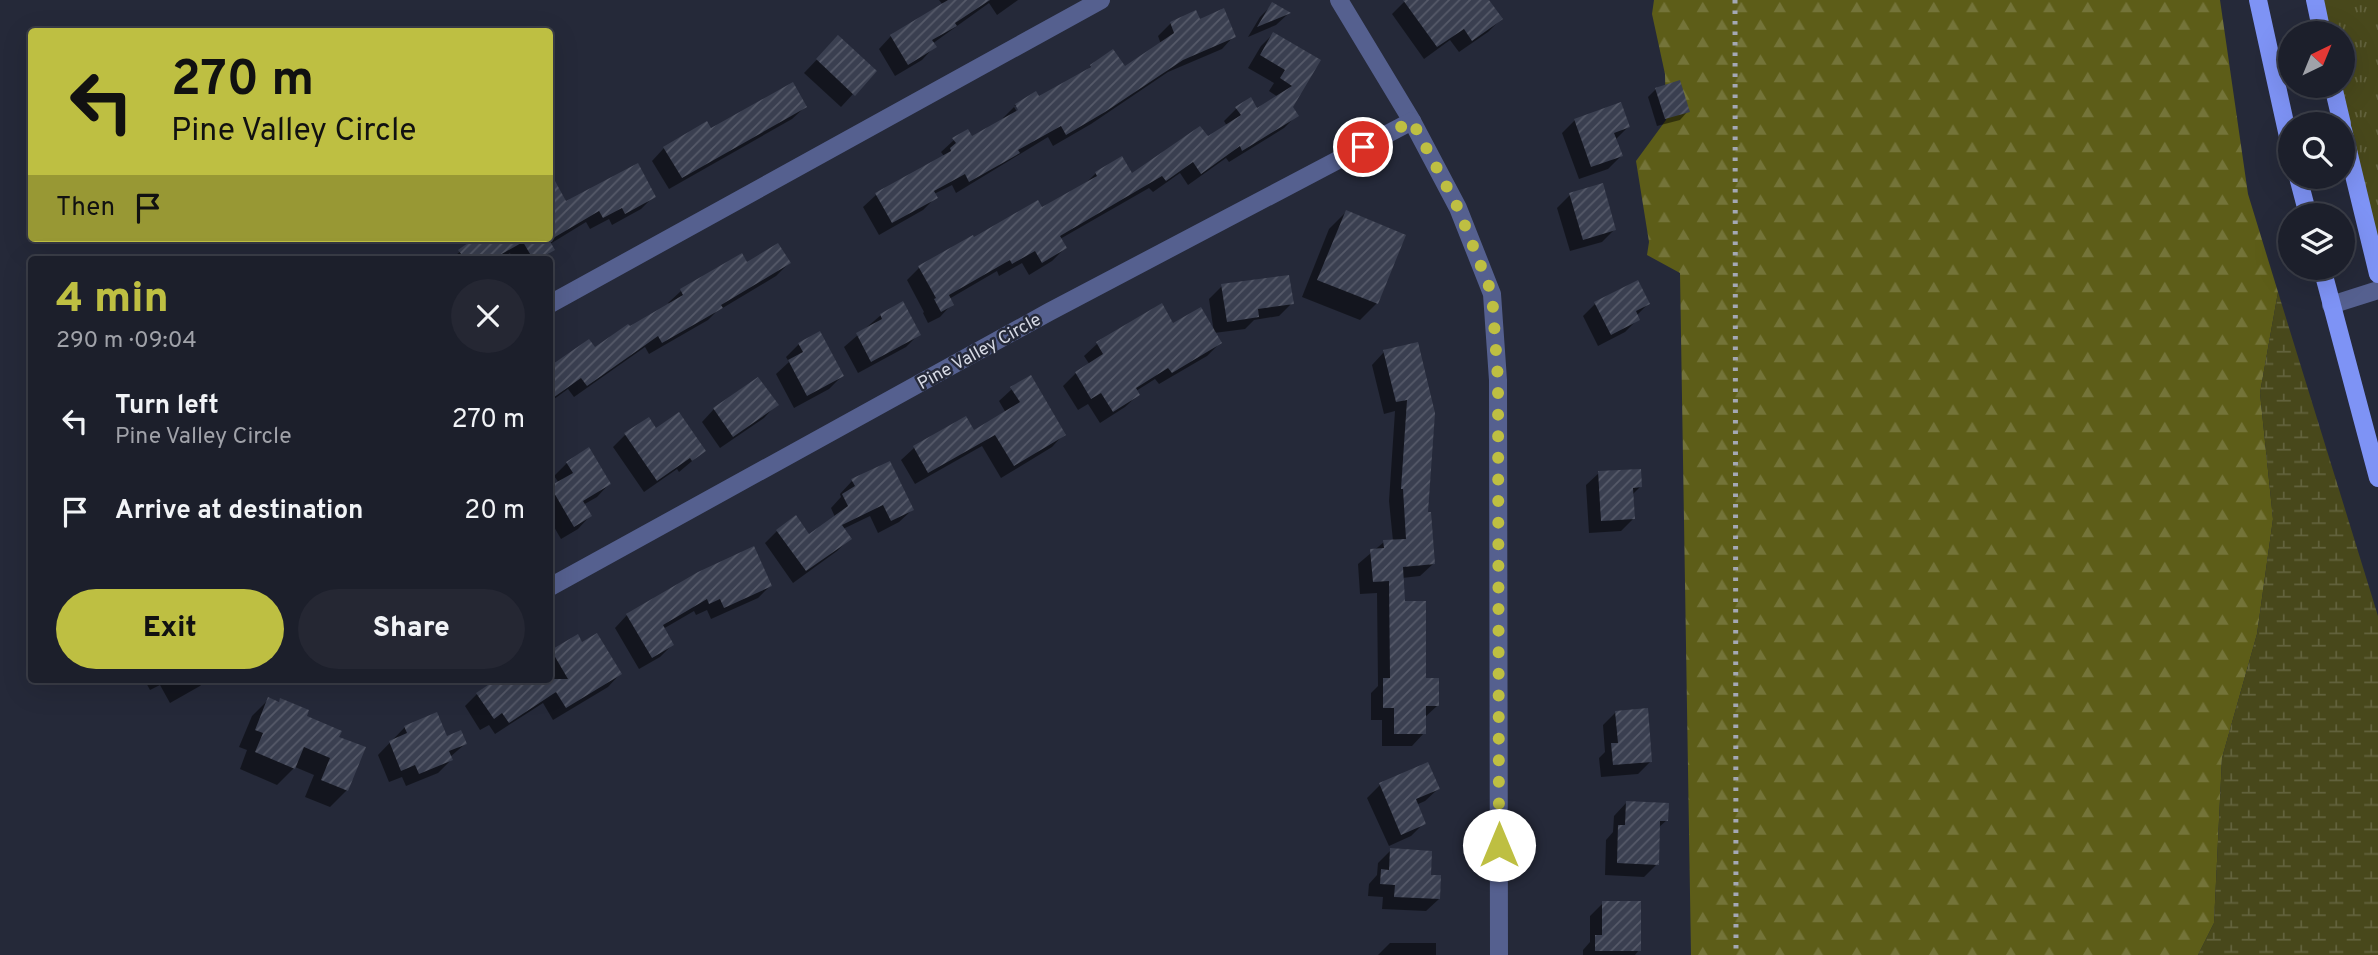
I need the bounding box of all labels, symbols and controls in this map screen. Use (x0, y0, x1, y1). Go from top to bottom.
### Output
north arrow (2278, 21, 2356, 98)
map controls (2278, 21, 2355, 280)
text: 270 m (171, 51, 314, 113)
icon: left (56, 56, 147, 147)
text: Pine Valley Circle (171, 112, 417, 152)
button: search (2278, 112, 2355, 189)
pin (1333, 117, 1393, 177)
icon: arrive (1344, 128, 1382, 166)
icon: arrive (129, 189, 167, 227)
text: Then (56, 192, 115, 225)
button: layers (2278, 203, 2355, 280)
text: 4 min (56, 274, 169, 327)
button: close (451, 279, 525, 353)
street label: Pine Valley Circle (914, 309, 1046, 396)
text: 290 m · 09:04 (56, 327, 197, 356)
text: Turn left (115, 390, 219, 423)
icon: left (56, 402, 94, 440)
text: 270 m (452, 404, 525, 437)
text: Pine Valley Circle (115, 423, 292, 452)
icon: arrive (56, 493, 94, 531)
text: Arrive at destination (115, 495, 363, 528)
text: 20 m (464, 495, 525, 528)
button: Exit (56, 589, 284, 669)
button: Share (298, 589, 525, 669)
position arrow (1462, 808, 1536, 882)

